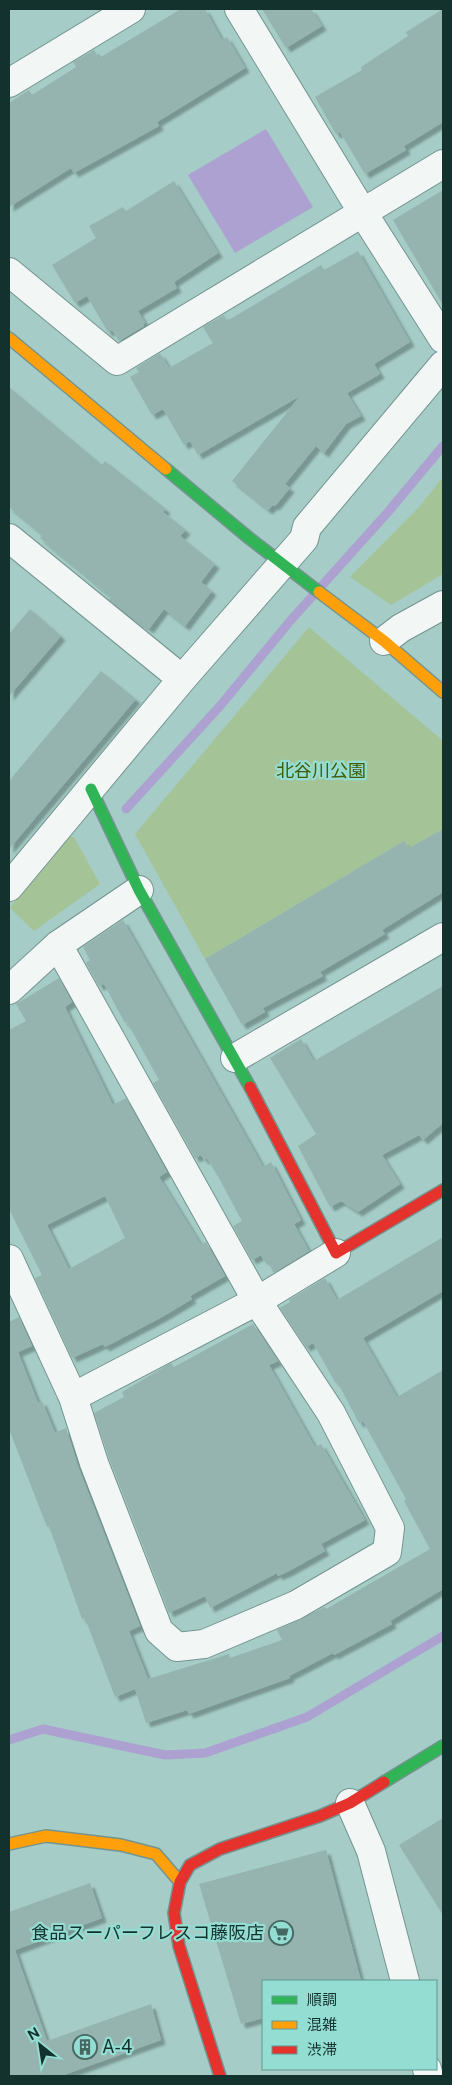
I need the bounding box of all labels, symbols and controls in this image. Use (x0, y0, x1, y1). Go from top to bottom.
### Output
park label: 北谷川公園 (276, 760, 366, 781)
supermarket icon: 食品スーパーフレスコ藤阪店 (268, 1920, 294, 1946)
place label: 食品スーパーフレスコ藤阪店 (31, 1922, 264, 1943)
legend (262, 1980, 437, 2070)
text: 順調 (307, 1991, 337, 2008)
text: 混雑 (307, 2016, 337, 2033)
north arrow (15, 2020, 65, 2070)
text: N (25, 2024, 42, 2043)
building icon: A-4 (72, 2034, 98, 2060)
place label: A-4 (102, 2036, 132, 2057)
text: 渋滞 (307, 2041, 337, 2058)

